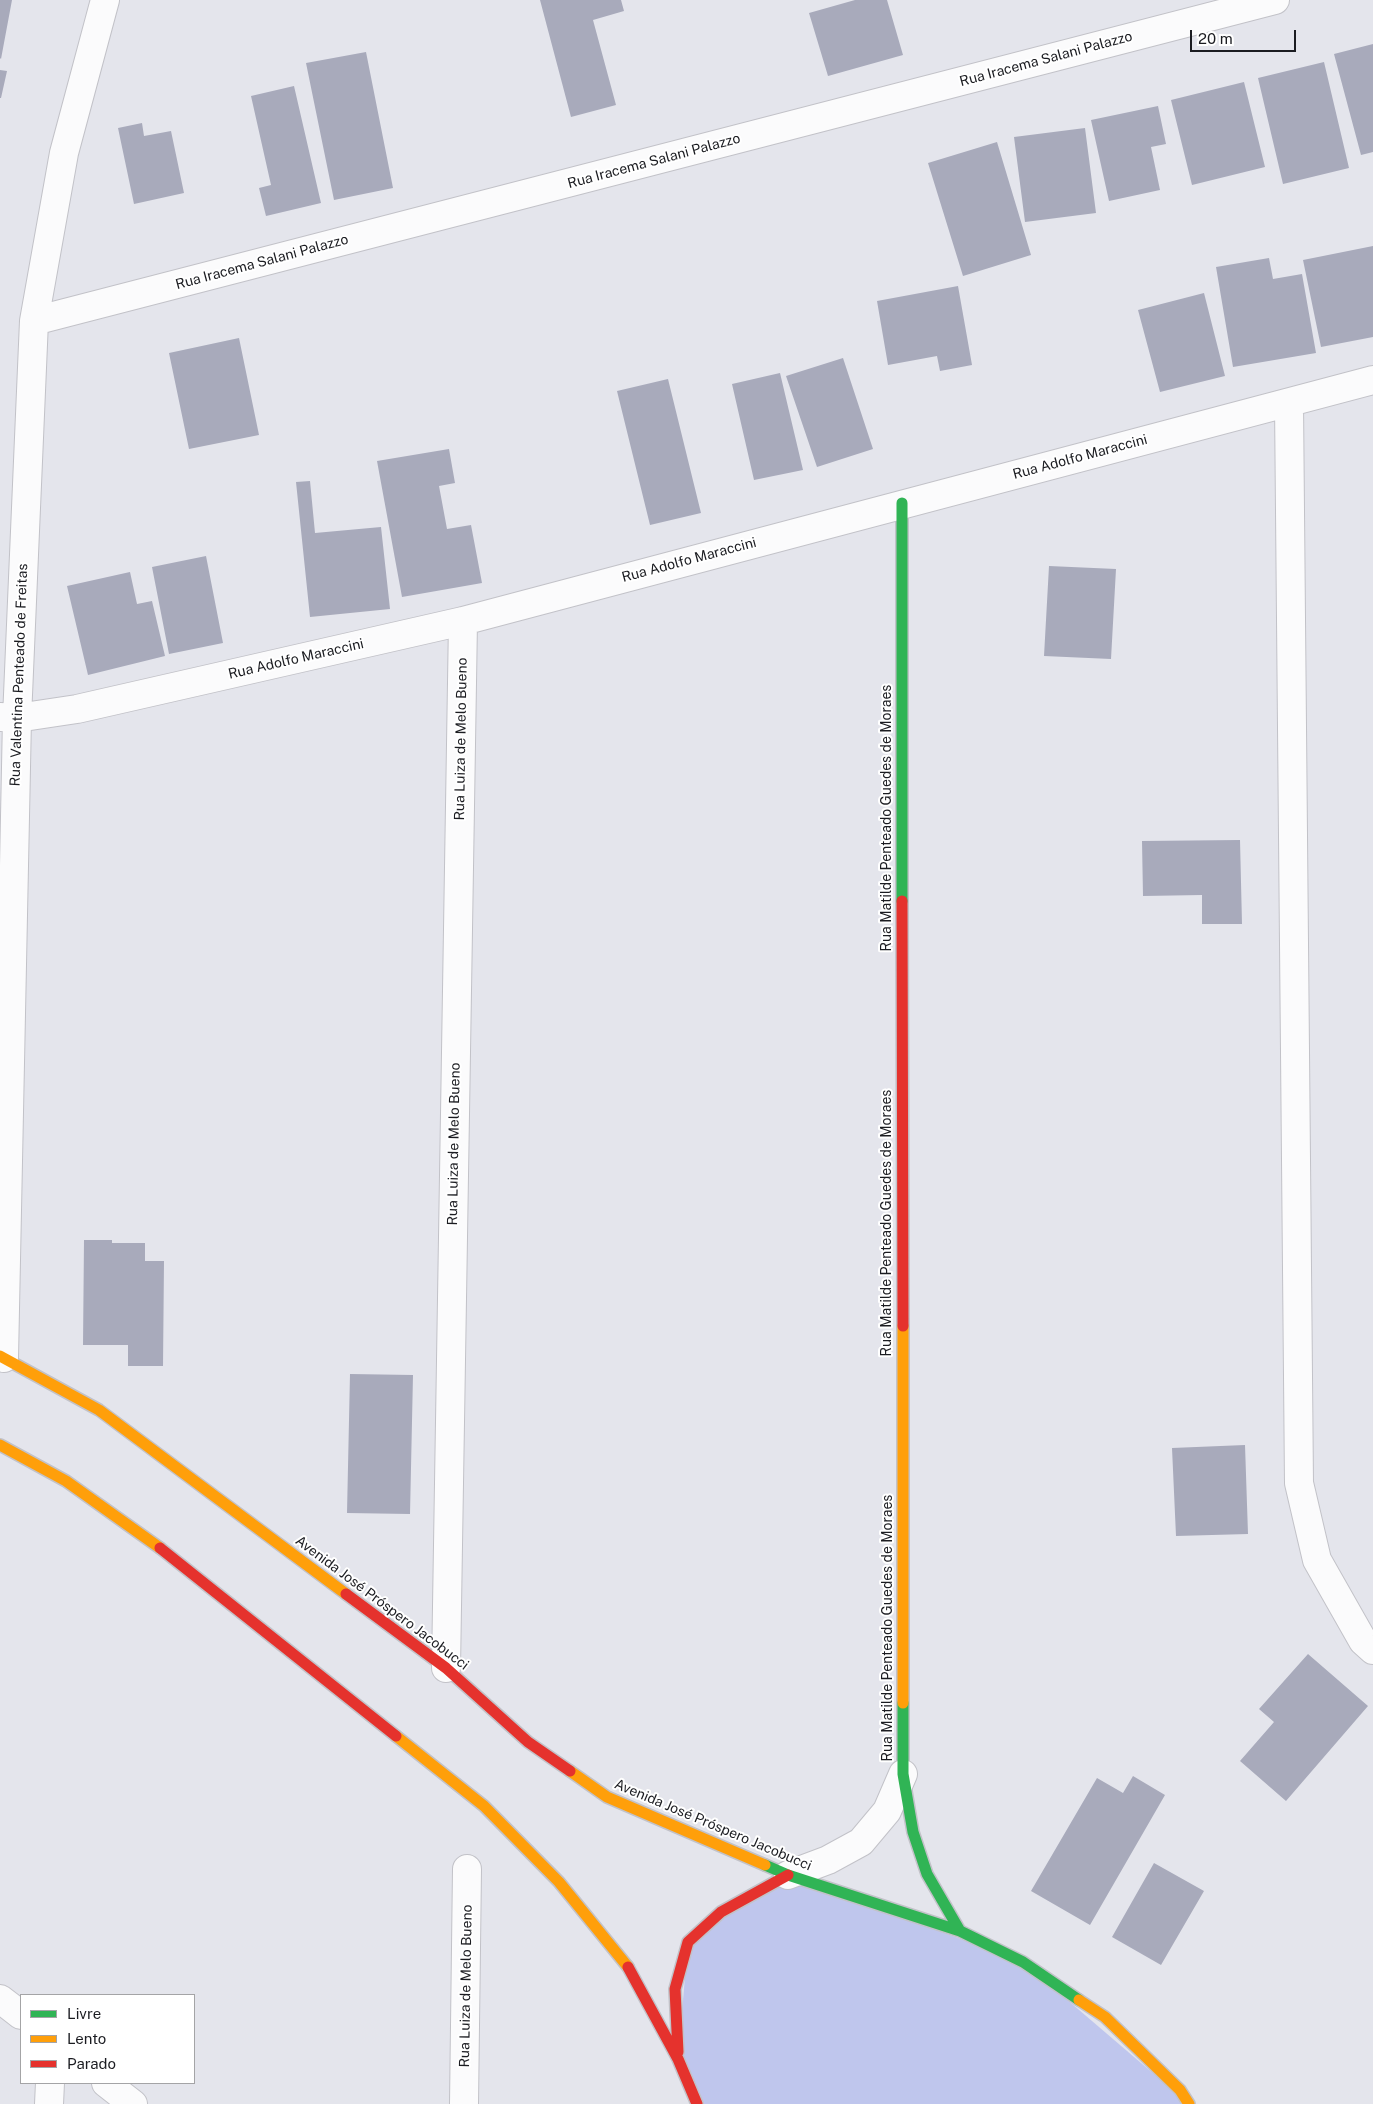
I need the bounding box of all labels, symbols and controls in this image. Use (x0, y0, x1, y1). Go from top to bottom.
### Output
scale bar (1193, 20, 1299, 52)
street label: Rua Iracema Salani Palazzo (958, 28, 1134, 90)
text: 20 m (1198, 30, 1233, 47)
street label: Rua Iracema Salani Palazzo (566, 130, 742, 192)
street label: Rua Iracema Salani Palazzo (174, 231, 350, 293)
street label: Rua Adolfo Maraccini (1011, 431, 1149, 483)
street label: Rua Adolfo Maraccini (620, 534, 758, 586)
street label: Rua Valentina Penteado de Freitas (7, 563, 31, 787)
street label: Rua Adolfo Maraccini (227, 635, 365, 683)
street label: Rua Luiza de Melo Bueno (451, 657, 471, 821)
street label: Rua Matilde Penteado Guedes de Moraes (879, 685, 895, 951)
street label: Rua Luiza de Melo Bueno (444, 1062, 464, 1226)
street label: Rua Matilde Penteado Guedes de Moraes (879, 1090, 895, 1356)
street label: Rua Matilde Penteado Guedes de Moraes (880, 1495, 896, 1761)
street label: Avenida José Próspero Jacobucci (292, 1532, 472, 1674)
street label: Avenida José Próspero Jacobucci (612, 1776, 814, 1874)
street label: Rua Luiza de Melo Bueno (456, 1904, 476, 2068)
legend (20, 1994, 195, 2084)
text: Livre (67, 2005, 101, 2022)
text: Lento (67, 2030, 106, 2047)
text: Parado (67, 2055, 116, 2072)

